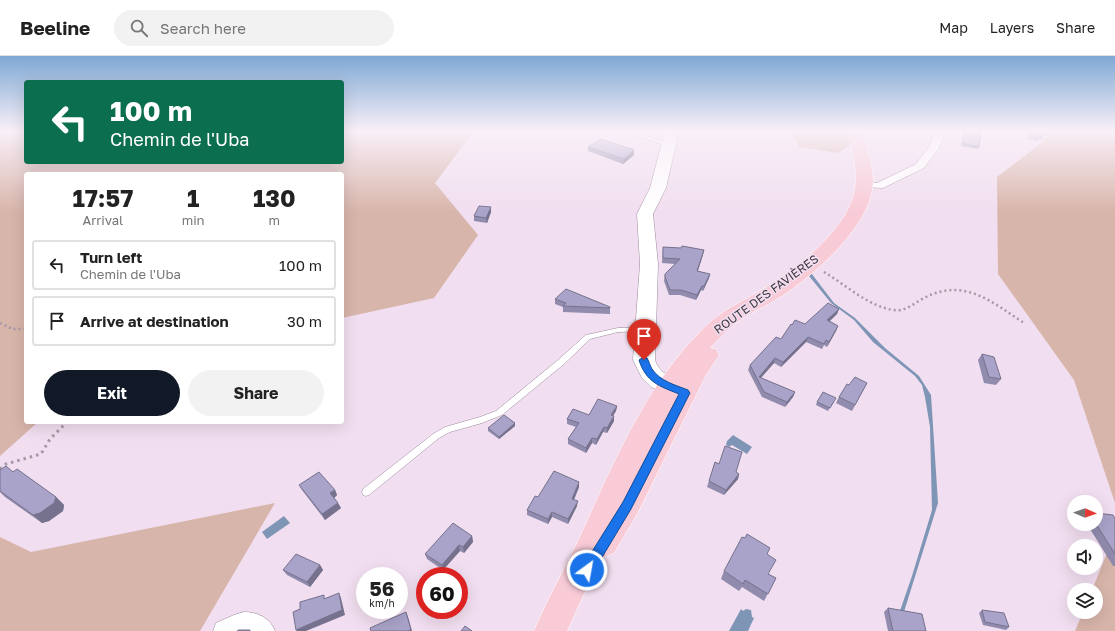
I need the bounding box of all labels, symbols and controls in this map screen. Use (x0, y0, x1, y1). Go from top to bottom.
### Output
search box (114, 10, 394, 46)
text: Beeline (20, 16, 90, 39)
icon: search (128, 17, 150, 39)
text: Search here (160, 19, 246, 37)
text: Map (939, 19, 968, 36)
text: Layers (990, 19, 1034, 36)
text: Share (1056, 19, 1095, 36)
text: 100 m (110, 94, 192, 127)
icon: left (44, 96, 96, 148)
text: Chemin de l'Uba (110, 128, 249, 150)
text: 17:57 (72, 183, 133, 212)
text: 1 (187, 183, 199, 212)
text: 130 (253, 183, 296, 212)
text: Arrival (82, 212, 123, 228)
text: min (182, 212, 205, 228)
text: m (269, 212, 280, 228)
text: Turn left (80, 248, 142, 266)
street label: ROUTE DES FAVIÈRES (711, 251, 821, 337)
icon: left (46, 254, 68, 276)
text: 100 m (279, 256, 322, 274)
text: Chemin de l'Uba (80, 266, 181, 282)
icon: arrive (46, 310, 68, 332)
text: Arrive at destination (80, 312, 229, 330)
text: 30 m (287, 312, 322, 330)
pin (627, 319, 661, 360)
icon: arrive (633, 325, 655, 347)
button: Exit (44, 370, 180, 416)
button: Share (188, 370, 324, 416)
north arrow (1067, 495, 1103, 531)
map controls (1067, 495, 1103, 619)
button: sound (1067, 539, 1103, 575)
position arrow (566, 549, 608, 591)
speed limit sign: 60 (416, 567, 468, 619)
text: 56 (370, 576, 394, 600)
button: layers (1067, 583, 1103, 619)
text: km/h (369, 597, 395, 609)

